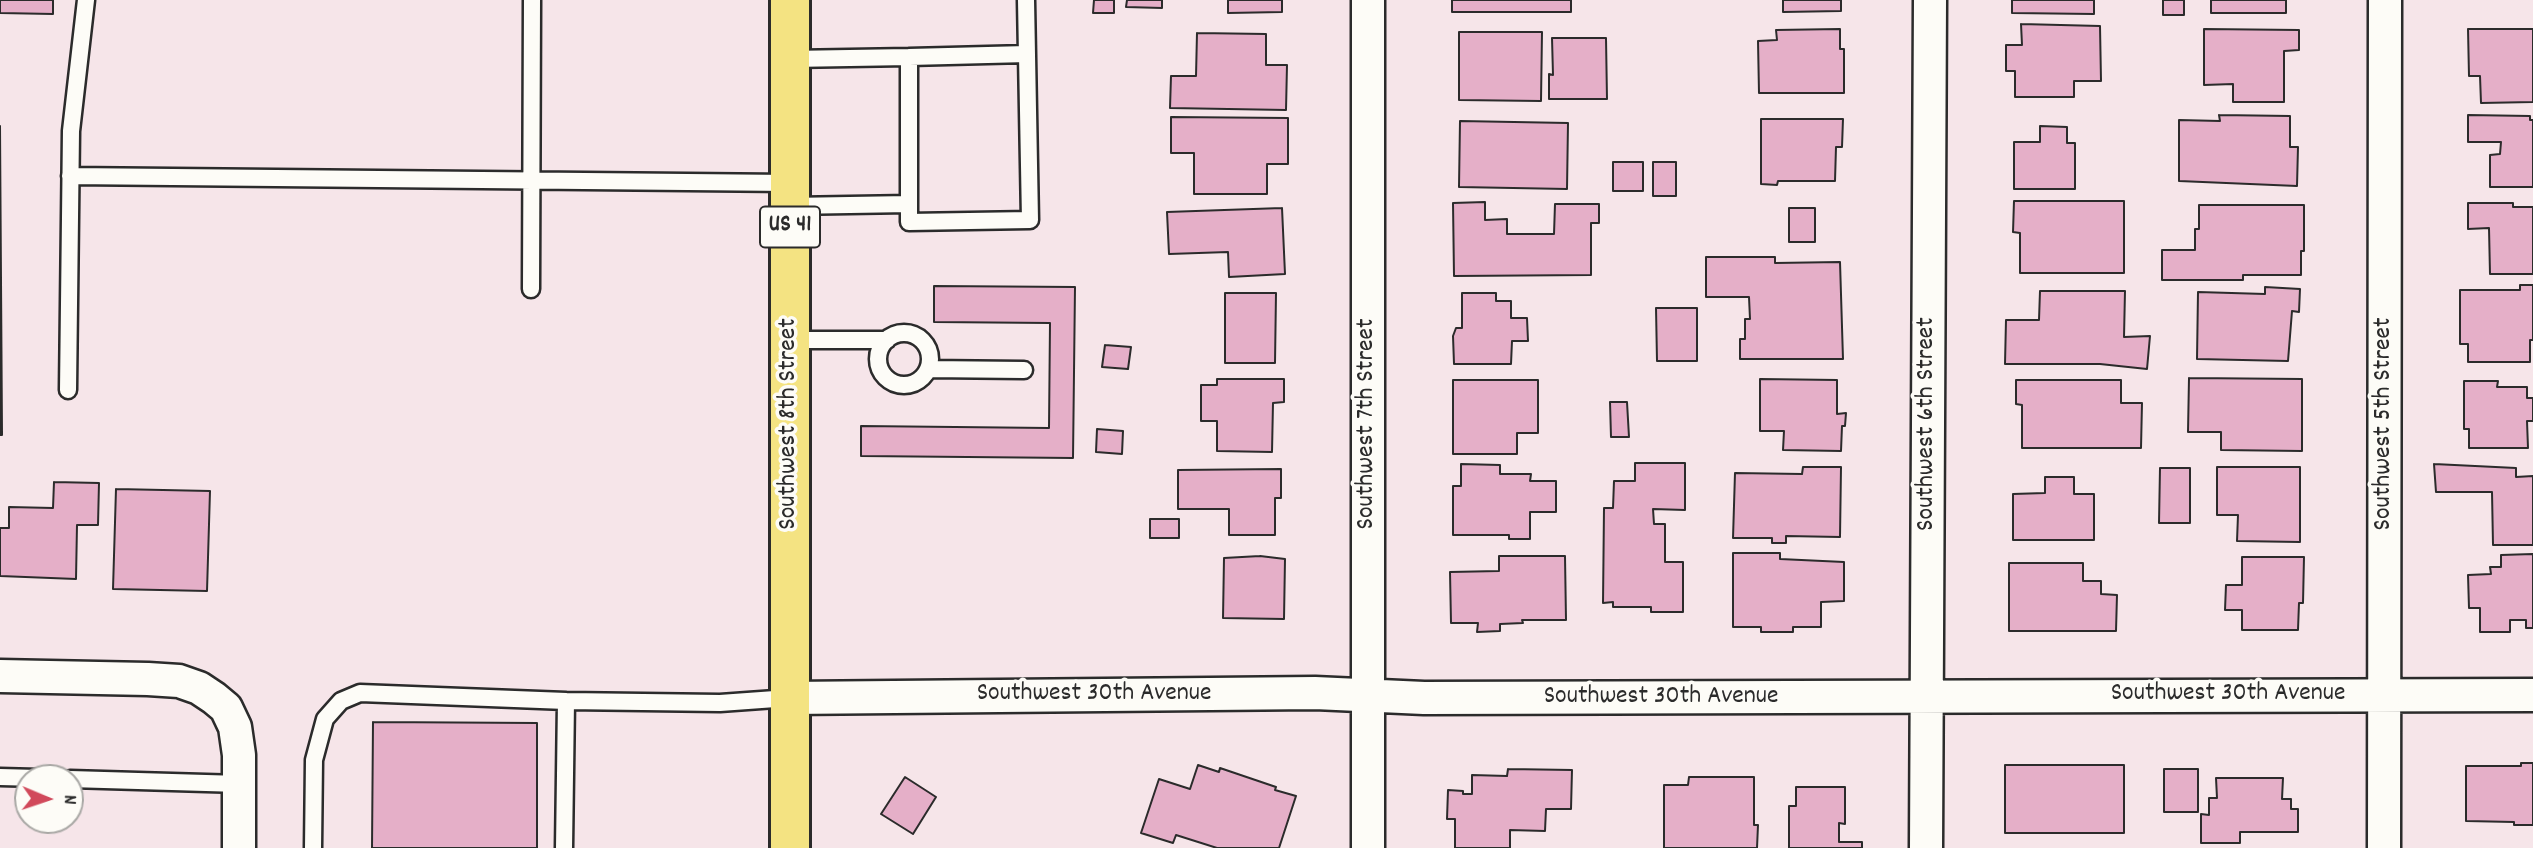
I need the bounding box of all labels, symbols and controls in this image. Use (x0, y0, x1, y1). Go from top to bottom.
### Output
road number: US 41 (760, 207, 820, 248)
street label: Southwest 6th Street (1912, 317, 1944, 531)
street label: Southwest 5th Street (2369, 317, 2401, 531)
street label: Southwest 8th Street (774, 318, 806, 530)
street label: Southwest 7th Street (1352, 318, 1384, 530)
street label: Southwest 30th Avenue (977, 679, 1211, 711)
street label: Southwest 30th Avenue (2111, 679, 2345, 711)
street label: Southwest 30th Avenue (1544, 682, 1778, 714)
north arrow (14, 764, 84, 834)
text: N (55, 795, 82, 805)

